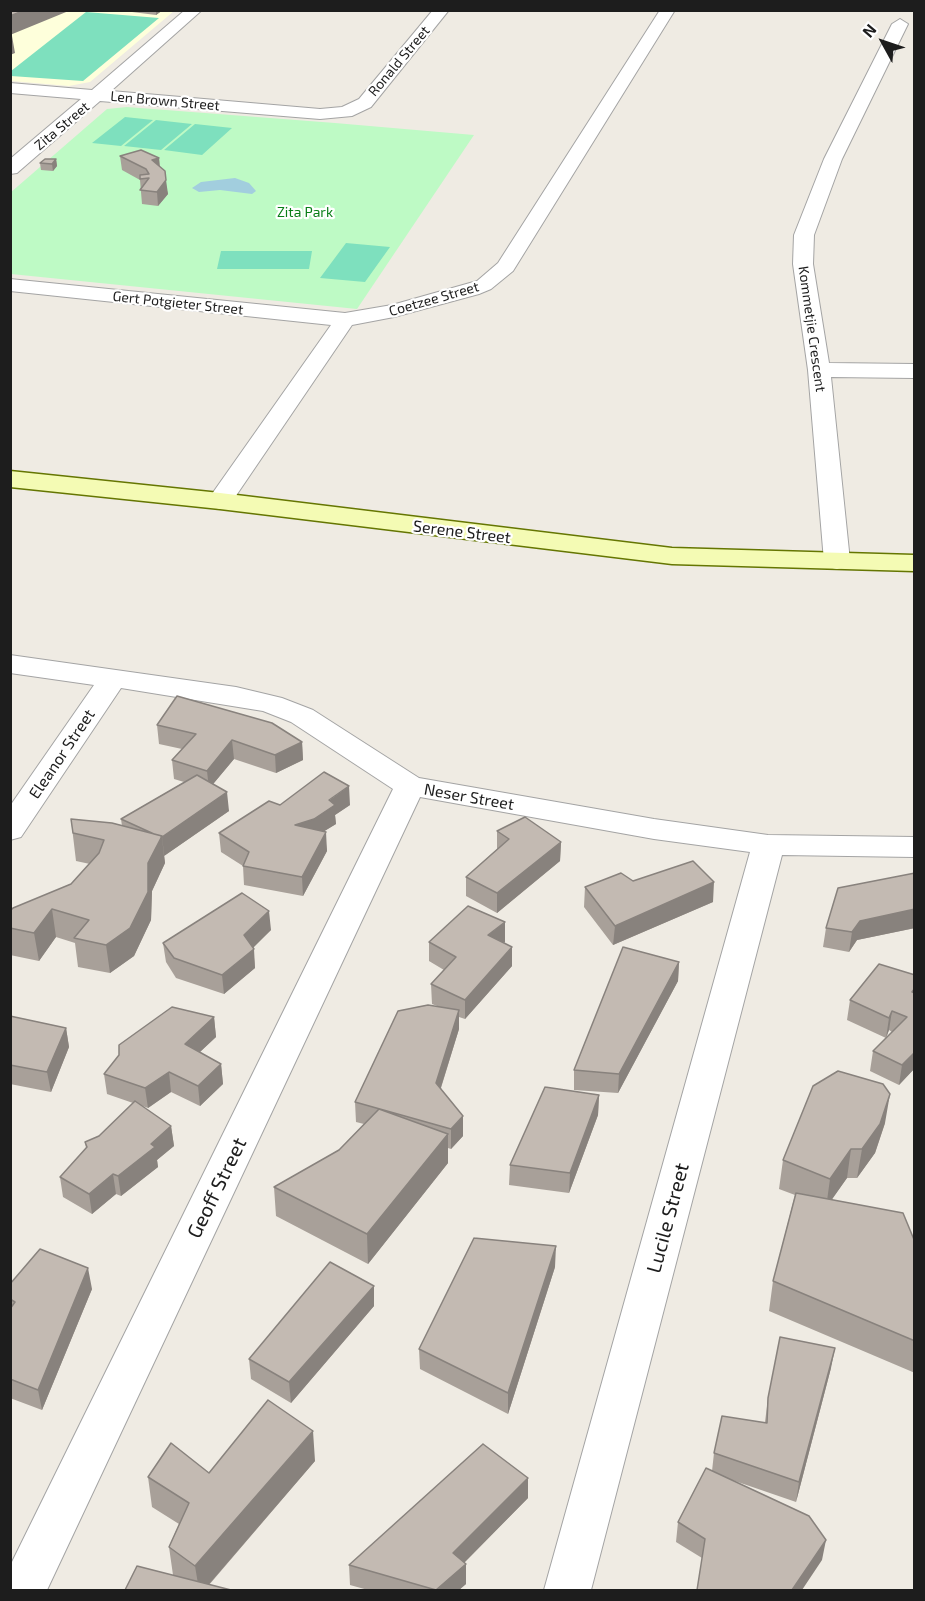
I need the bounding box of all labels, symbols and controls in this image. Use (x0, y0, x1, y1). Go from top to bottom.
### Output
north arrow (853, 12, 913, 72)
text: N (858, 20, 880, 41)
street label: Ronald Street (365, 22, 433, 100)
street label: Len Brown Street (110, 88, 220, 114)
street label: Zita Street (31, 98, 93, 154)
park label: Zita Park (277, 204, 333, 220)
street label: Kommetjie Crescent (795, 265, 829, 393)
street label: Coetzee Street (387, 278, 481, 320)
street label: Gert Potgieter Street (112, 288, 244, 318)
street label: Serene Street (412, 516, 512, 548)
street label: Eleanor Street (25, 706, 99, 802)
street label: Neser Street (423, 780, 515, 814)
street label: Geoff Street (182, 1134, 252, 1242)
street label: Lucile Street (642, 1160, 694, 1276)

